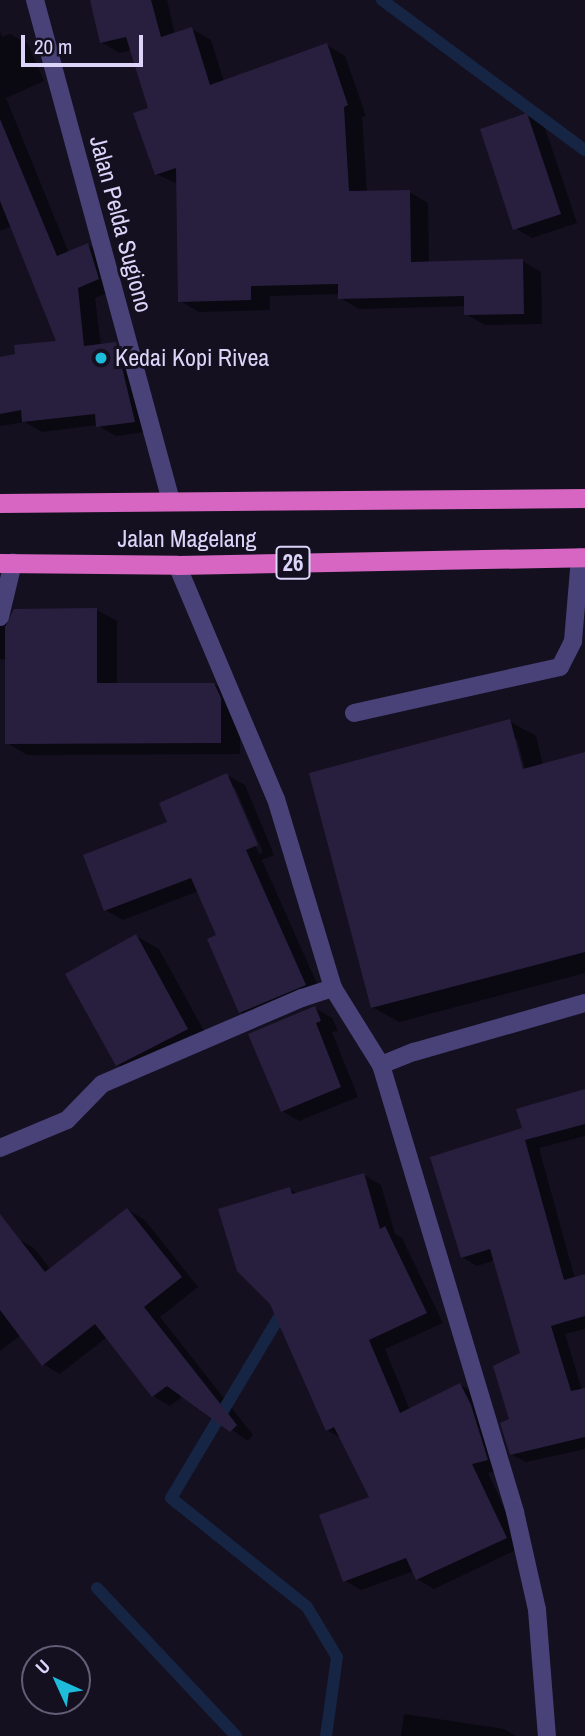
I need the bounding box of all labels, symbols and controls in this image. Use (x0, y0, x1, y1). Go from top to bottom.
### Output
scale bar (24, 21, 147, 65)
text: 20 m (34, 32, 72, 61)
street label: Jalan Pelda Sugiono (84, 133, 158, 315)
place label: Kedai Kopi Rivea (115, 344, 269, 372)
marker: Kedai Kopi Rivea (93, 350, 109, 366)
street label: Jalan Magelang (118, 525, 256, 553)
road number: 26 (276, 544, 310, 582)
north arrow (21, 1645, 91, 1715)
text: U (29, 1653, 56, 1680)

